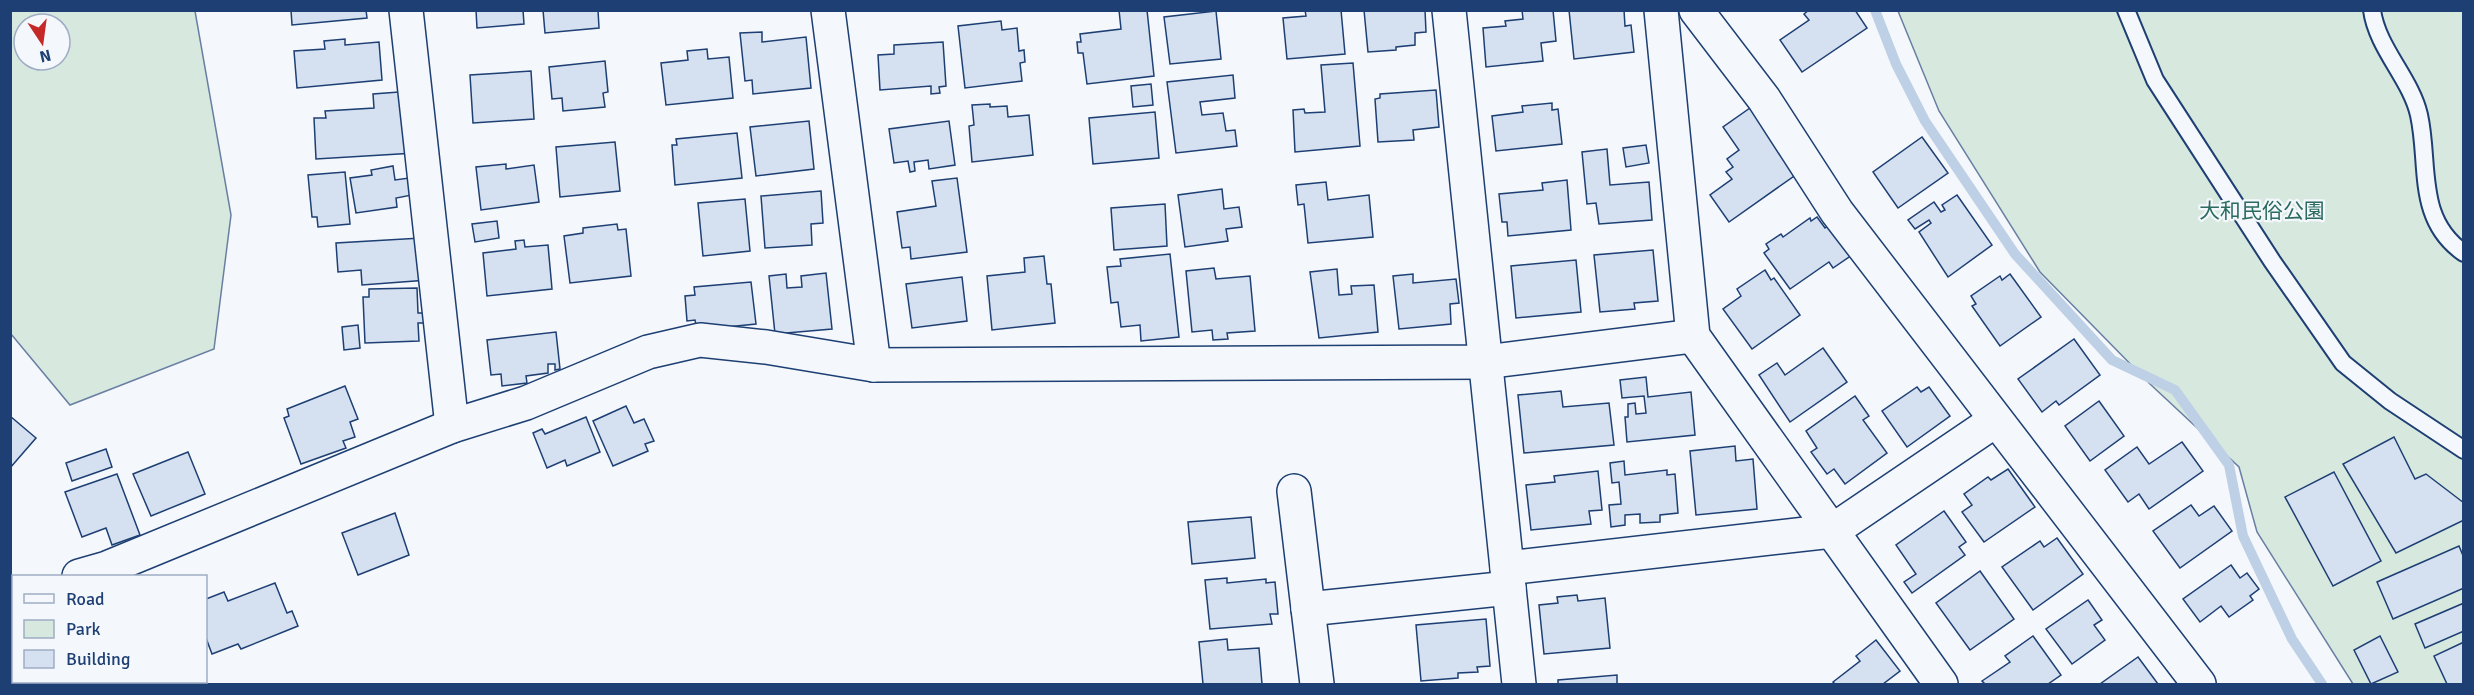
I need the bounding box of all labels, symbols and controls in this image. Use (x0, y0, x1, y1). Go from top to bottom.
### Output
north arrow (12, 12, 72, 72)
text: N (37, 45, 53, 67)
park label: 大和民俗公園 (2199, 198, 2325, 224)
legend (12, 575, 207, 683)
text: Road (66, 588, 105, 610)
text: Park (66, 618, 101, 640)
text: Building (66, 648, 130, 670)

